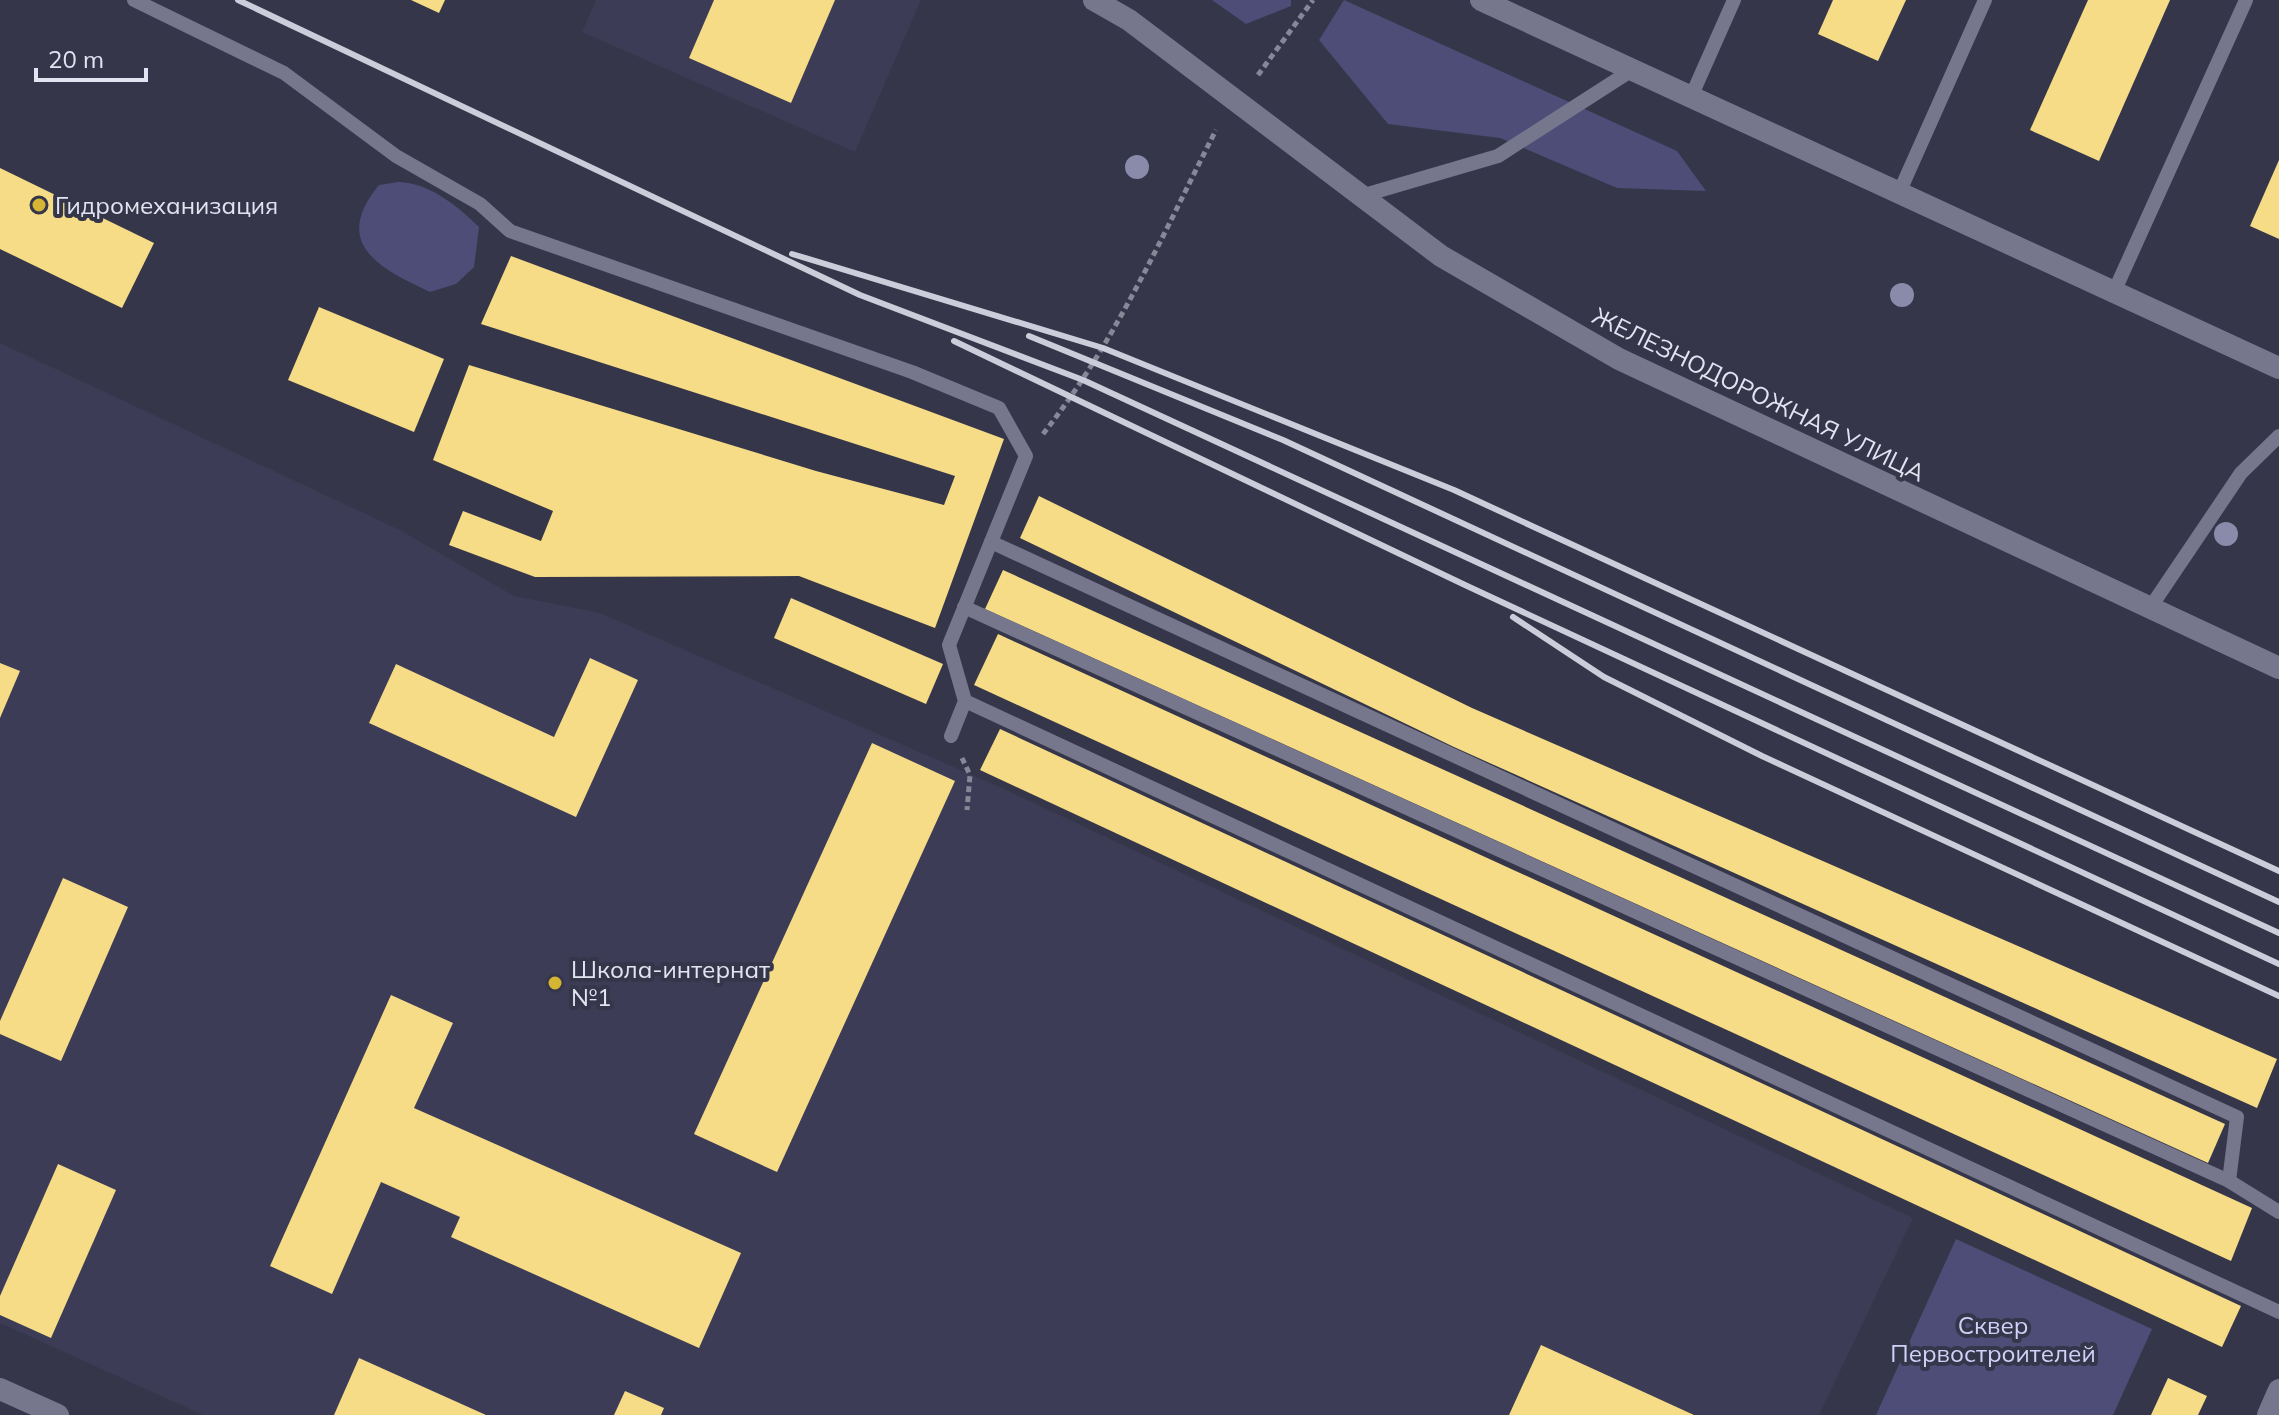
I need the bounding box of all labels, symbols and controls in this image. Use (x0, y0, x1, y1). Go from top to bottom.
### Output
scale bar (36, 32, 146, 82)
text: 20 m (48, 44, 104, 74)
place label: Гидромеханизация (55, 190, 278, 220)
marker: Гидромеханизация (30, 196, 48, 214)
street label: ЖЕЛЕЗНОДОРОЖНАЯ УЛИЦА (1588, 300, 1930, 488)
place label: Школа-интернат №1 (571, 954, 770, 1012)
marker: Школа-интернат №1 (546, 974, 564, 992)
park label: Сквер Первостроителей (1890, 1310, 2096, 1368)

